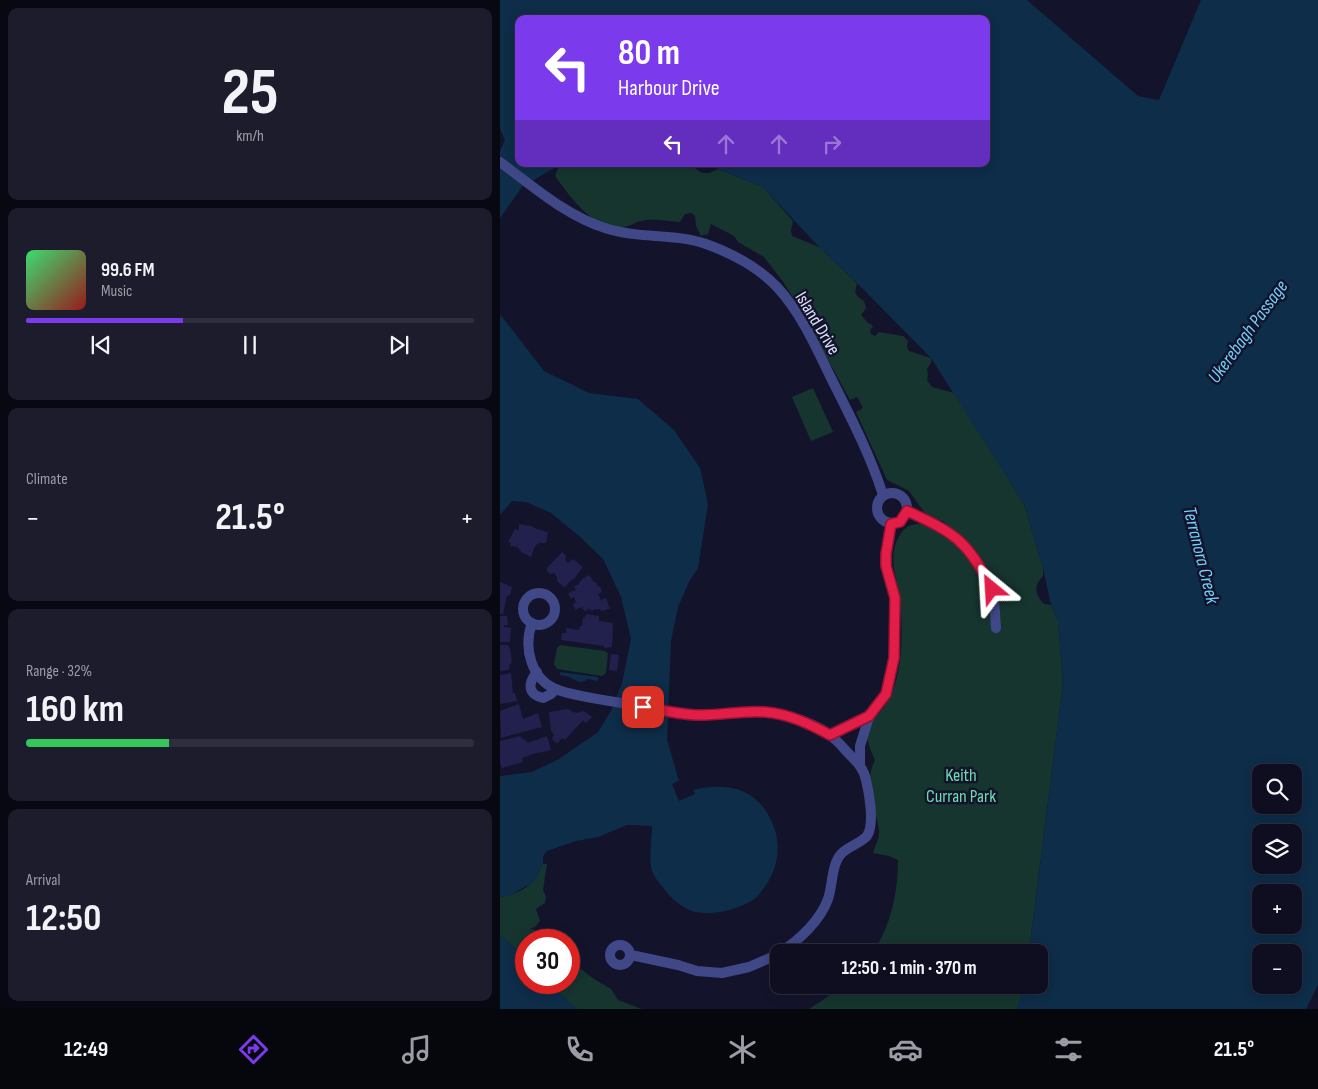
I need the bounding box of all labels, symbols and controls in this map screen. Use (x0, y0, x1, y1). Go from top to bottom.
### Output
text: 80 m (618, 32, 680, 75)
icon: left (535, 35, 600, 100)
text: 25 (221, 55, 279, 133)
text: Harbour Drive (618, 75, 720, 102)
text: km/h (236, 127, 264, 146)
icon: left (659, 130, 687, 158)
icon: ahead (712, 130, 740, 158)
icon: ahead (765, 130, 793, 158)
icon: right (818, 130, 846, 158)
text: 99.6 FM (101, 259, 155, 282)
water label: Ukerebagh Passage (1203, 275, 1294, 388)
text: Music (101, 282, 132, 301)
street label: Island Drive (791, 288, 845, 359)
icon: previous (87, 331, 115, 359)
icon: pause (236, 331, 264, 359)
icon: next (385, 331, 413, 359)
text: Climate (26, 470, 68, 489)
text: 21.5° (215, 495, 285, 540)
text: − (26, 502, 40, 535)
text: + (460, 502, 474, 535)
water label: Terranora Creek (1177, 504, 1224, 607)
position arrow (965, 562, 1017, 614)
text: Range · 32% (26, 662, 92, 681)
pin (622, 686, 664, 728)
text: 160 km (26, 687, 124, 732)
icon: arrive (629, 693, 657, 721)
map controls (1252, 764, 1302, 994)
button: search (1252, 764, 1302, 814)
park label: Keith Curran Park (926, 765, 996, 807)
button: layers (1252, 824, 1302, 874)
text: Arrival (26, 871, 60, 890)
button: + (1252, 884, 1302, 934)
text: 12:50 (26, 896, 101, 941)
speed limit sign: 30 (515, 929, 580, 994)
button: − (1252, 944, 1302, 994)
text: 12:50 · 1 min · 370 m (841, 957, 977, 980)
icon: directions (236, 1032, 271, 1067)
icon: music (399, 1032, 434, 1067)
icon: phone (562, 1032, 597, 1067)
icon: climate (725, 1032, 760, 1067)
icon: car (888, 1032, 923, 1067)
icon: filters (1051, 1032, 1086, 1067)
text: 12:49 (64, 1036, 108, 1063)
text: 21.5° (1214, 1036, 1254, 1063)

